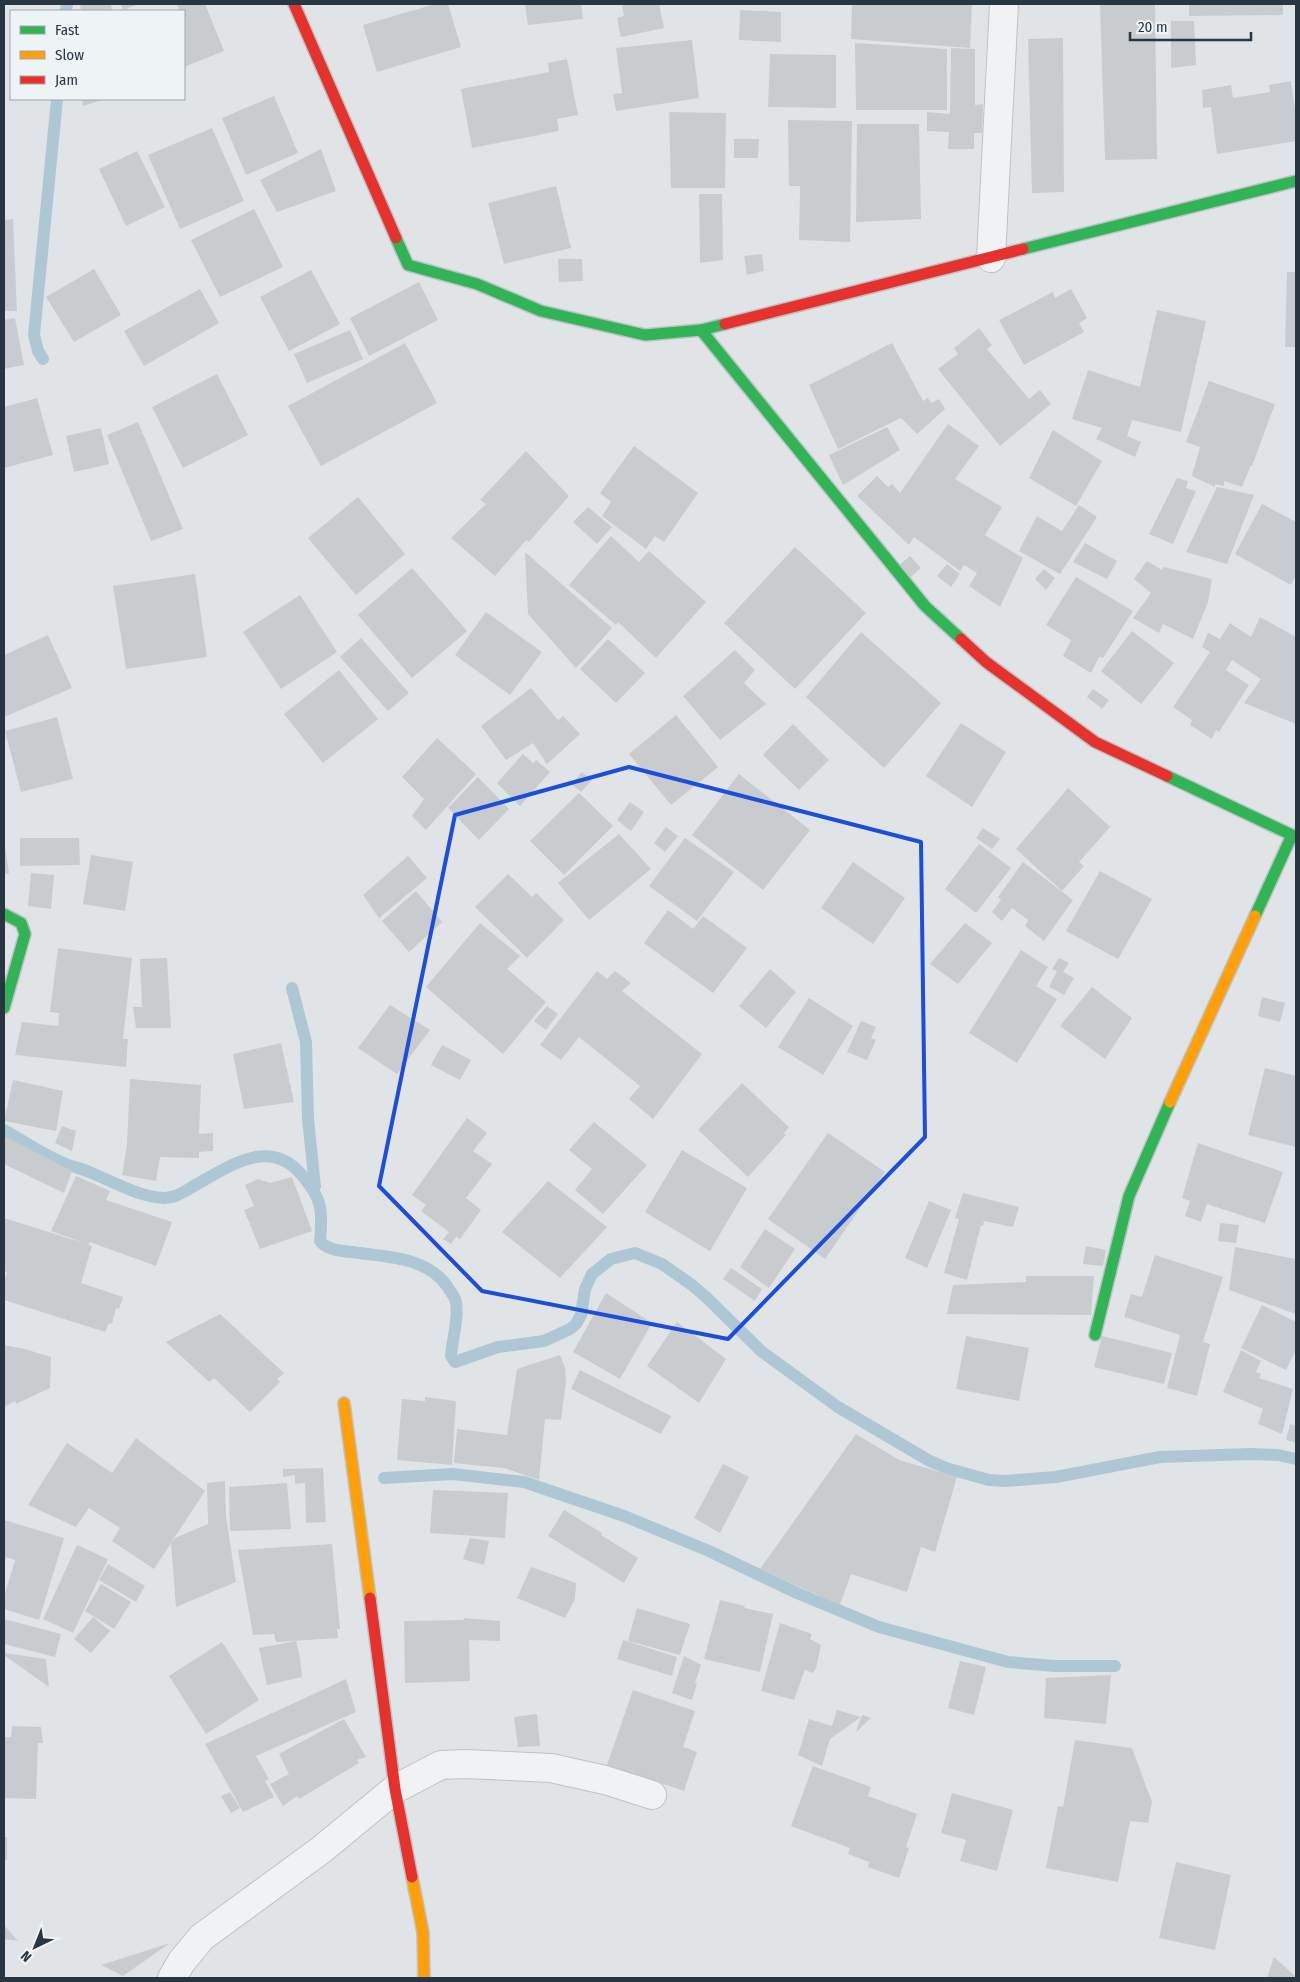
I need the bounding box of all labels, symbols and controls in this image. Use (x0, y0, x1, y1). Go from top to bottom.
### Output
legend (10, 10, 185, 100)
scale bar (1130, 10, 1251, 42)
text: 20 m (1138, 18, 1168, 36)
text: Fast (55, 21, 79, 39)
text: Slow (55, 46, 84, 64)
text: Jam (55, 71, 78, 89)
north arrow (10, 1922, 60, 1972)
text: N (18, 1947, 35, 1965)

